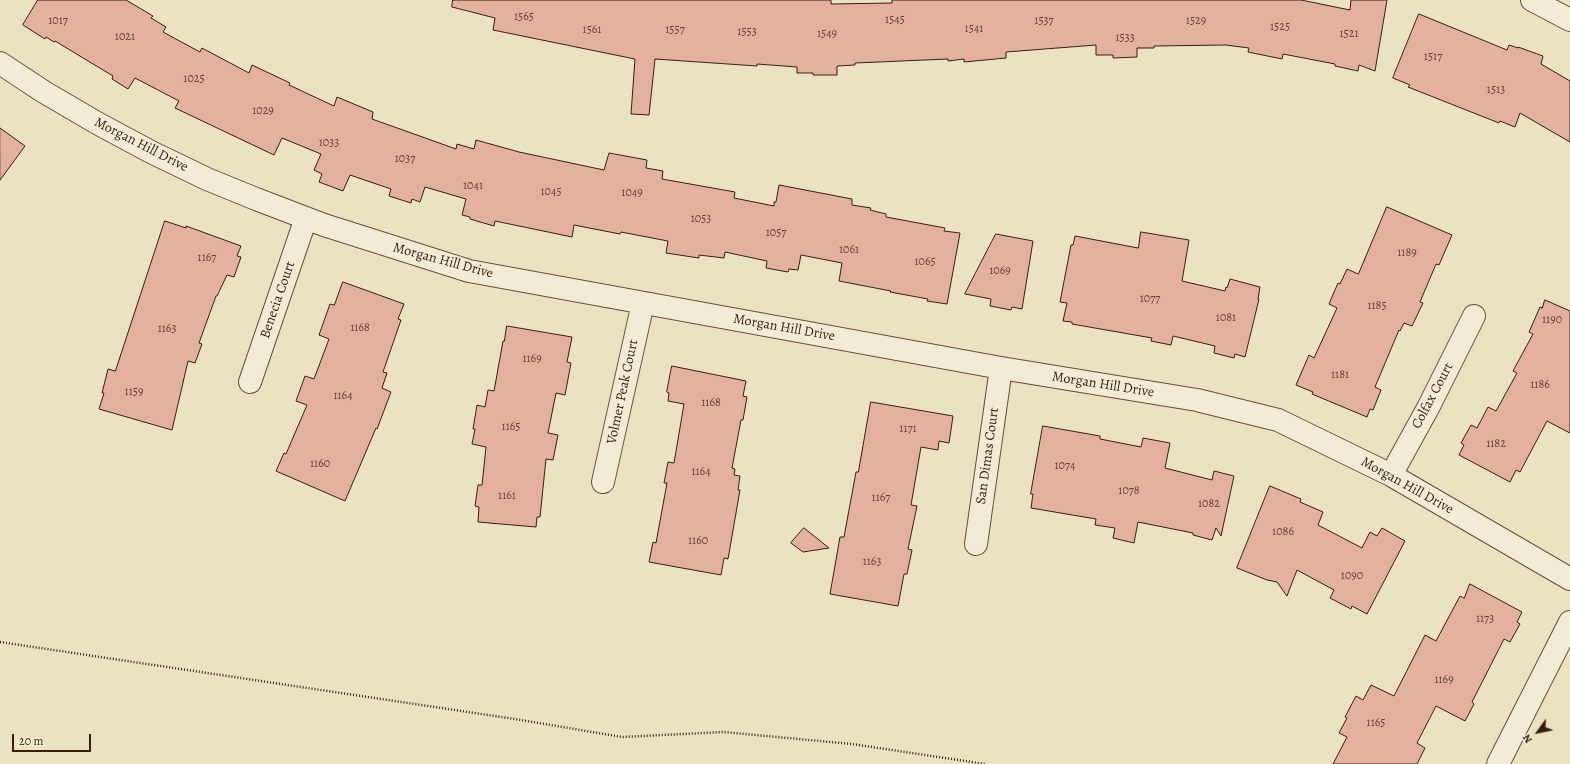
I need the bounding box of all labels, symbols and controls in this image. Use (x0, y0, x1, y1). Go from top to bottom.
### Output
house number: 1565 (514, 10, 534, 24)
house number: 1545 (885, 13, 905, 27)
house number: 1017 (48, 14, 68, 28)
house number: 1537 (1034, 14, 1054, 28)
house number: 1529 (1186, 14, 1206, 28)
house number: 1525 (1270, 20, 1290, 34)
house number: 1541 (965, 22, 983, 36)
house number: 1561 (583, 23, 601, 37)
house number: 1557 (665, 23, 685, 37)
house number: 1553 (737, 25, 757, 39)
house number: 1549 (817, 27, 837, 41)
house number: 1521 (1339, 27, 1359, 41)
house number: 1021 (115, 30, 135, 44)
house number: 1533 (1115, 31, 1135, 45)
house number: 1517 (1424, 50, 1442, 64)
house number: 1025 (183, 72, 205, 86)
house number: 1513 (1487, 83, 1505, 97)
house number: 1029 (252, 104, 274, 118)
street label: Morgan Hill Drive (91, 114, 191, 176)
house number: 1033 (319, 136, 339, 150)
house number: 1037 (395, 152, 415, 166)
house number: 1041 (463, 179, 483, 193)
house number: 1045 (540, 185, 562, 199)
house number: 1049 (621, 186, 643, 200)
house number: 1053 (691, 212, 711, 226)
house number: 1057 (766, 226, 786, 240)
street label: Morgan Hill Drive (391, 240, 495, 282)
house number: 1061 (839, 243, 859, 257)
house number: 1189 (1397, 246, 1417, 260)
house number: 1167 (198, 251, 216, 265)
house number: 1065 (914, 255, 936, 269)
street label: Benecia Court (257, 259, 299, 341)
house number: 1069 (989, 264, 1011, 278)
house number: 1077 (1140, 292, 1160, 306)
house number: 1185 (1367, 299, 1387, 313)
street label: Morgan Hill Drive (732, 311, 836, 345)
house number: 1081 (1216, 311, 1236, 325)
house number: 1190 (1542, 313, 1562, 327)
house number: 1168 (350, 321, 370, 335)
house number: 1163 (158, 322, 176, 336)
street label: Volmer Peak Court (604, 338, 642, 446)
house number: 1169 (522, 352, 542, 366)
street label: Colfax Court (1409, 360, 1457, 432)
house number: 1181 (1331, 368, 1349, 382)
street label: Morgan Hill Drive (1051, 369, 1155, 401)
house number: 1186 (1530, 378, 1550, 392)
house number: 1159 (125, 385, 143, 399)
house number: 1164 (333, 389, 353, 403)
house number: 1168 (701, 396, 721, 410)
street label: San Dimas Court (973, 407, 1003, 505)
house number: 1165 (502, 420, 520, 434)
house number: 1171 (899, 422, 917, 436)
house number: 1182 (1486, 437, 1506, 451)
street label: Morgan Hill Drive (1358, 454, 1456, 518)
house number: 1160 (310, 457, 330, 471)
house number: 1074 (1055, 459, 1075, 473)
house number: 1164 (691, 465, 711, 479)
house number: 1078 (1118, 484, 1140, 498)
house number: 1161 (498, 489, 516, 503)
house number: 1167 (872, 491, 890, 505)
house number: 1082 (1198, 497, 1220, 511)
house number: 1086 (1272, 525, 1294, 539)
house number: 1160 (688, 534, 708, 548)
house number: 1163 (863, 555, 881, 569)
house number: 1090 (1341, 569, 1363, 583)
house number: 1173 (1476, 612, 1494, 626)
house number: 1169 (1434, 673, 1454, 687)
north arrow (1518, 712, 1558, 752)
house number: 1165 (1367, 716, 1385, 730)
scale bar (14, 726, 93, 752)
text: N (1519, 731, 1536, 746)
text: 20 m (19, 733, 43, 749)

